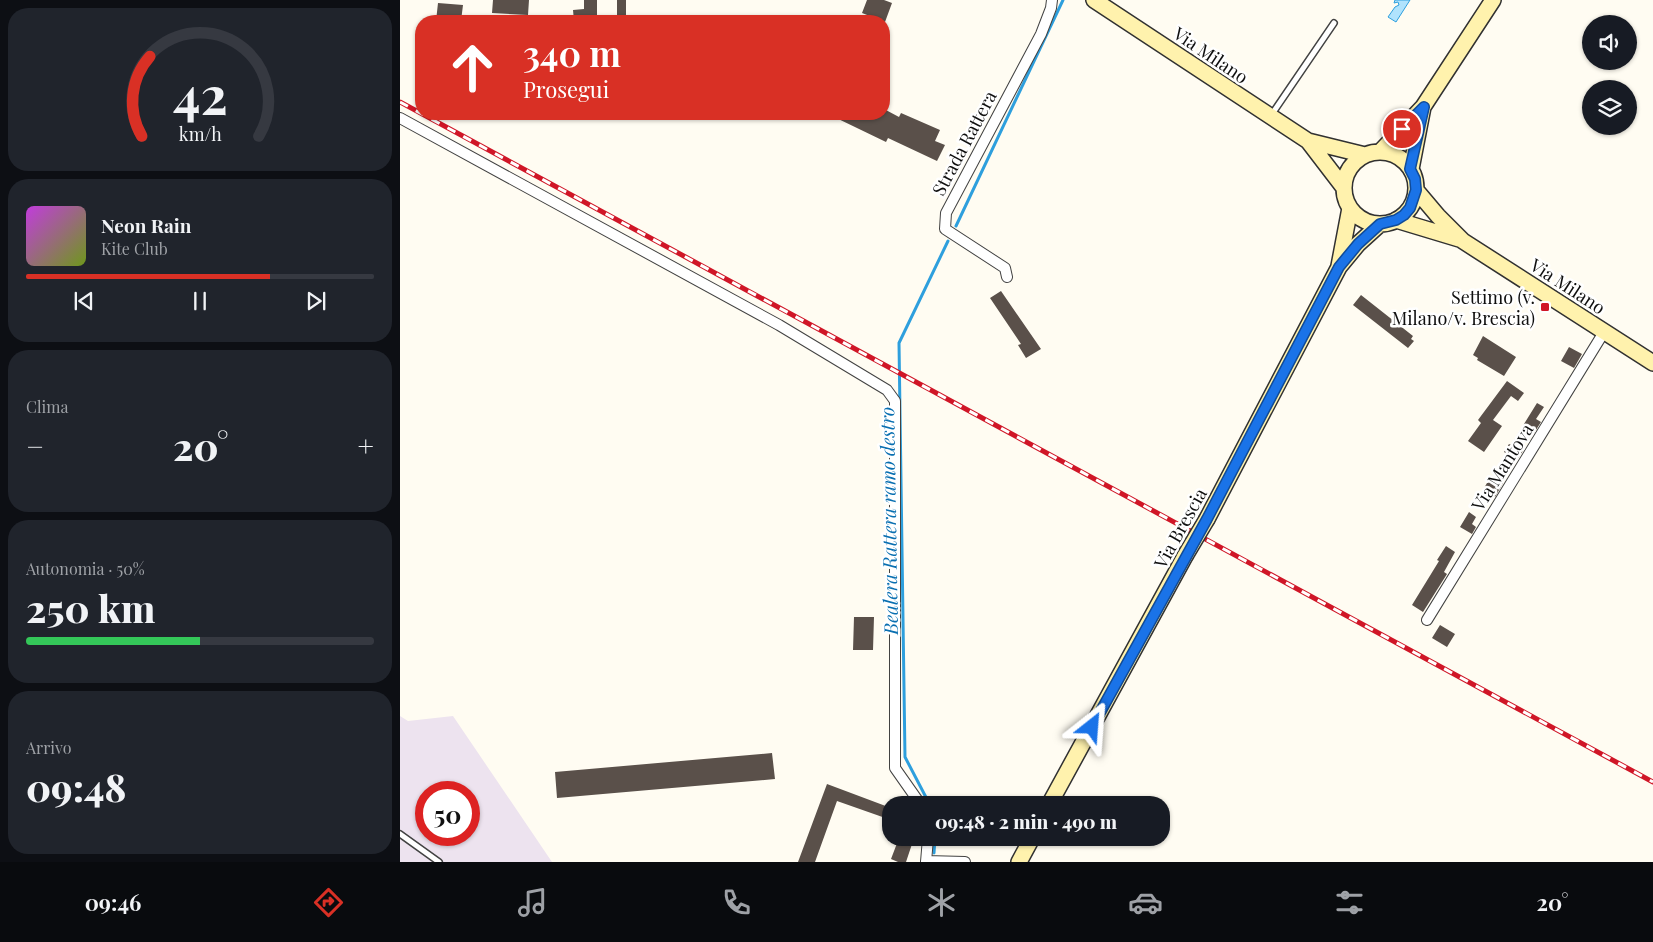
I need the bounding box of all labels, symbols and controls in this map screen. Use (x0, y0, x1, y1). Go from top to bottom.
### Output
map controls (1582, 15, 1637, 135)
button: sound (1582, 15, 1637, 70)
street label: Via Milano (1168, 21, 1253, 89)
text: 340 m (523, 29, 621, 76)
icon: ahead (440, 35, 505, 100)
text: 42 (173, 59, 227, 128)
text: Prosegui (523, 74, 609, 104)
button: layers (1582, 80, 1637, 135)
street label: Strada Rattera (926, 86, 1002, 200)
pin (1381, 108, 1423, 150)
icon: arrive (1388, 115, 1416, 143)
text: km/h (179, 122, 222, 145)
text: Neon Rain (101, 212, 191, 238)
text: Kite Club (101, 238, 168, 259)
street label: Via Milano (1525, 252, 1610, 319)
place label: Settimo (v. Milano/v. Brescia) (1392, 285, 1535, 330)
icon: previous (70, 287, 98, 315)
icon: pause (186, 287, 214, 315)
icon: next (302, 287, 330, 315)
marker: Settimo (v. Milano/v. Brescia) (1539, 301, 1551, 313)
text: Clima (26, 396, 68, 417)
water label: Bealera Rattera ramo destro (873, 407, 903, 636)
street label: Via Mantova (1465, 419, 1538, 516)
text: 20° (173, 420, 229, 471)
text: − (26, 427, 44, 464)
text: + (358, 427, 374, 464)
street label: Via Brescia (1148, 484, 1212, 573)
text: Autonomia · 50% (26, 558, 145, 579)
text: 250 km (26, 582, 155, 633)
position arrow (1065, 700, 1117, 752)
text: Arrivo (26, 737, 71, 758)
text: 09:48 (26, 761, 126, 812)
speed limit sign: 50 (415, 781, 480, 846)
text: 09:48 · 2 min · 490 m (935, 808, 1117, 834)
icon: directions (311, 885, 346, 920)
icon: music (515, 885, 550, 920)
icon: phone (719, 885, 754, 920)
icon: climate (924, 885, 959, 920)
icon: car (1128, 885, 1163, 920)
icon: filters (1332, 885, 1367, 920)
text: 09:46 (85, 887, 141, 917)
text: 20° (1537, 887, 1568, 917)

